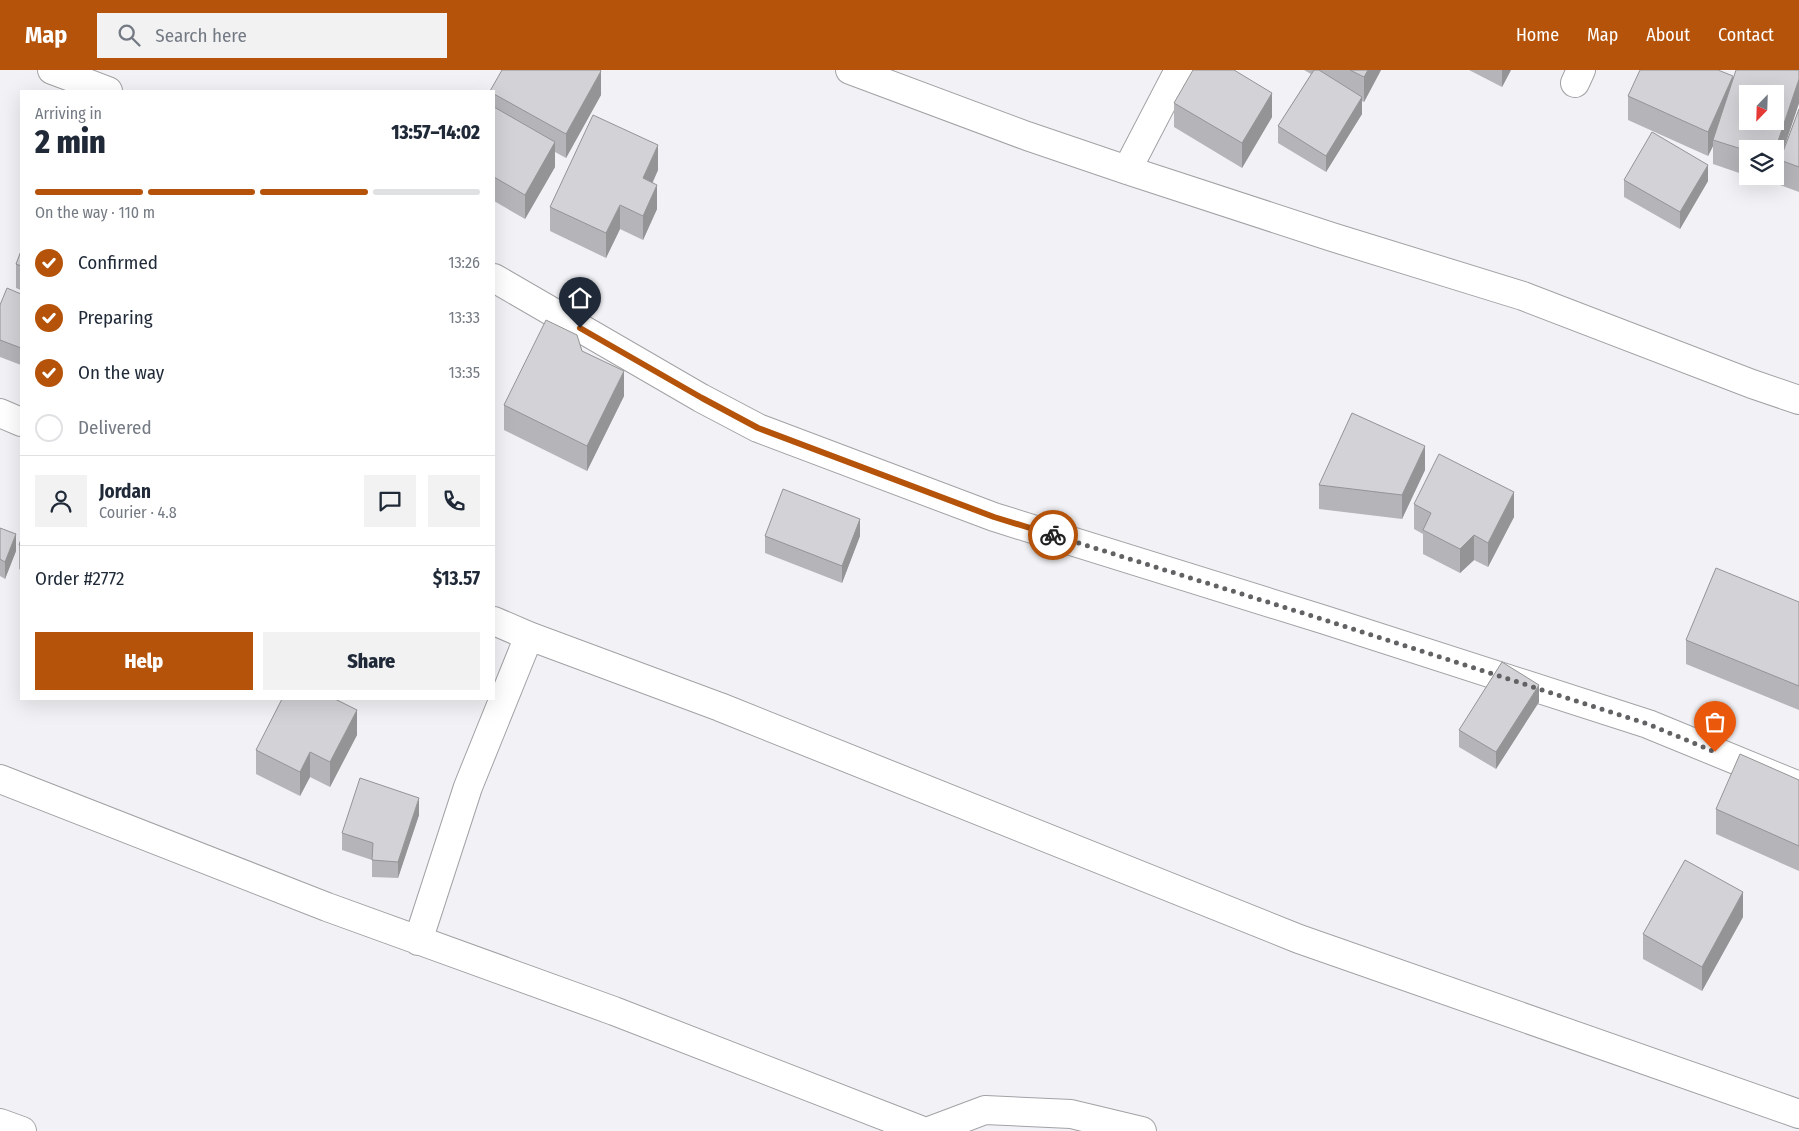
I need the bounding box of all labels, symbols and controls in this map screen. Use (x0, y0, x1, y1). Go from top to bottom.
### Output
search box (97, 13, 447, 58)
text: Map (25, 21, 67, 49)
icon: search (115, 21, 143, 49)
text: Search here (155, 24, 247, 47)
text: Home (1516, 24, 1559, 46)
text: Map (1587, 24, 1618, 46)
text: About (1646, 24, 1690, 46)
text: Contact (1718, 24, 1774, 46)
north arrow (1739, 85, 1784, 130)
map controls (1739, 85, 1784, 185)
text: Arriving in (35, 104, 102, 123)
text: 13:57–14:02 (391, 121, 480, 144)
text: 2 min (35, 123, 106, 161)
button: layers (1739, 140, 1784, 185)
text: On the way · 110 m (35, 203, 155, 222)
icon: check (35, 249, 63, 277)
text: Confirmed (78, 251, 158, 274)
text: 13:26 (448, 253, 480, 272)
pin (559, 277, 601, 328)
icon: home (566, 284, 594, 312)
icon: check (35, 304, 63, 332)
text: Preparing (78, 306, 153, 329)
text: 13:33 (449, 308, 480, 327)
icon: check (35, 359, 63, 387)
text: On the way (78, 361, 164, 384)
text: 13:35 (448, 363, 480, 382)
text: Delivered (78, 416, 152, 439)
button: person (35, 475, 87, 527)
button: chat (364, 475, 416, 527)
button: phone (428, 475, 480, 527)
text: Jordan (99, 480, 151, 503)
text: Courier · 4.8 (99, 503, 177, 522)
courier (1028, 510, 1078, 560)
icon: bike (1039, 521, 1067, 549)
text: Order #2772 (35, 567, 124, 590)
text: $13.57 (433, 567, 480, 590)
button: Help (35, 632, 253, 690)
button: Share (263, 632, 480, 690)
pin (1694, 701, 1736, 752)
icon: bag (1701, 708, 1729, 736)

